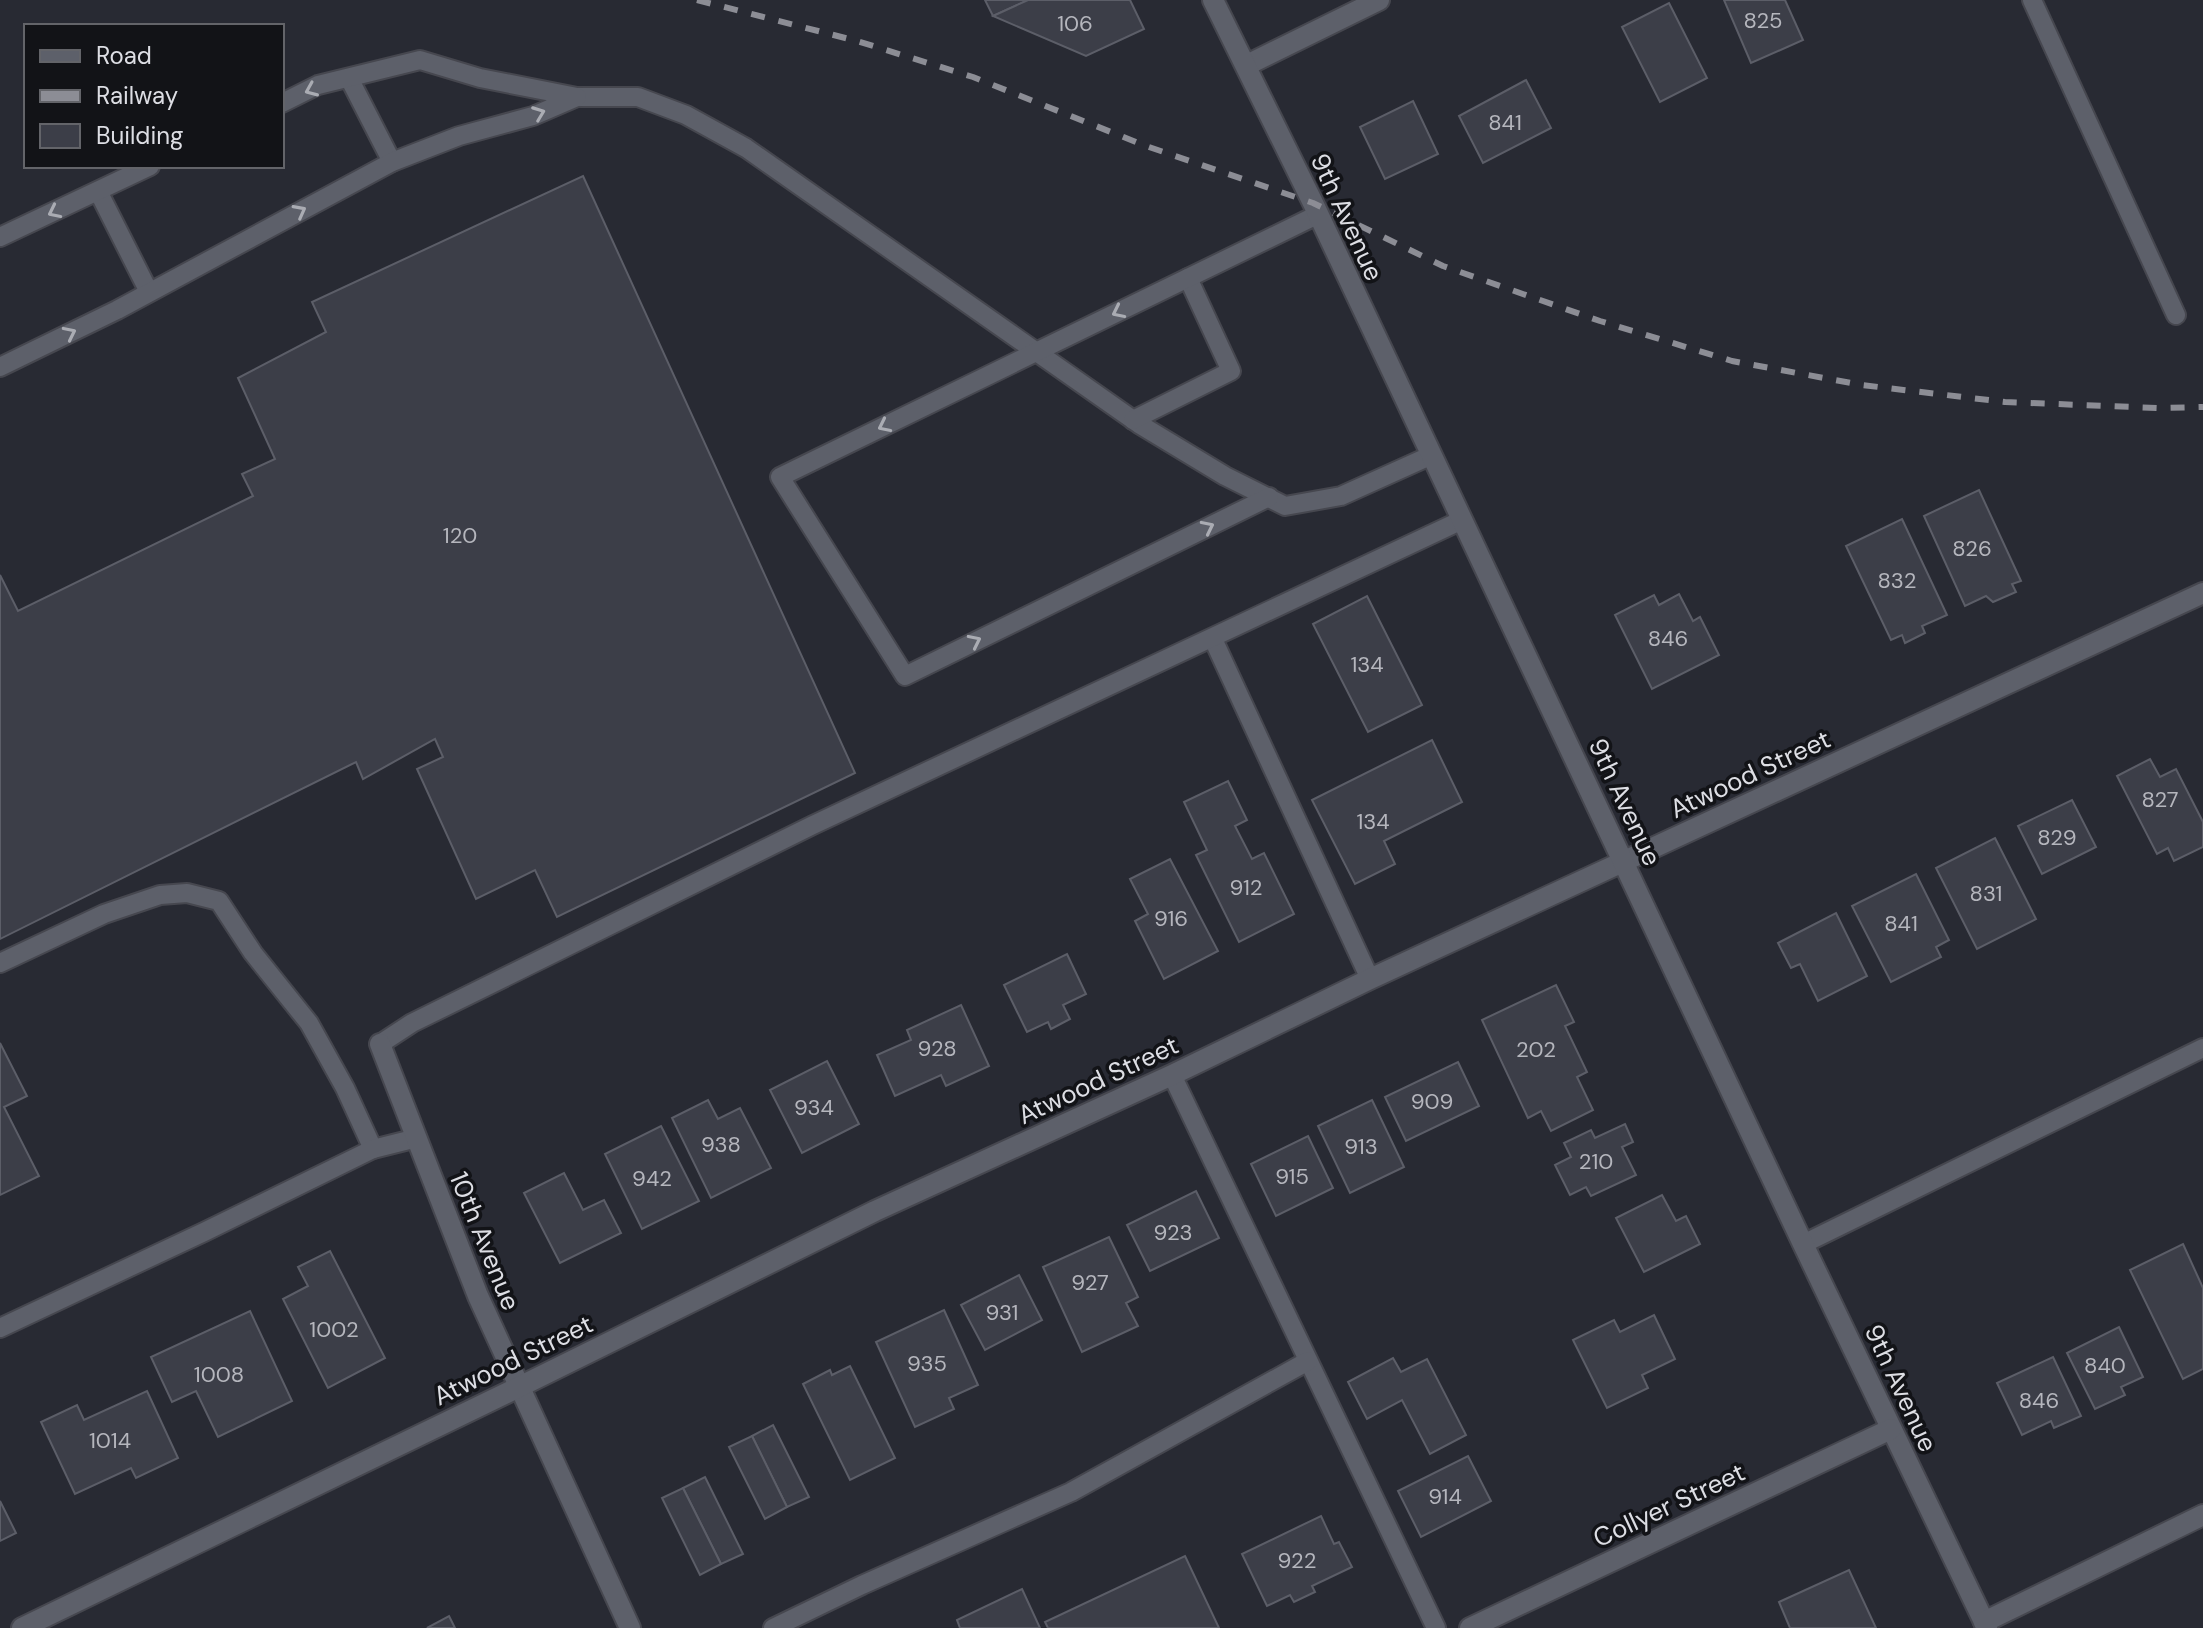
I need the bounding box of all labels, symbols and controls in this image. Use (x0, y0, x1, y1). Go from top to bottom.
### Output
house number: 825 (1743, 6, 1783, 35)
house number: 106 (1057, 9, 1093, 38)
legend (24, 24, 284, 168)
text: Road (96, 40, 152, 71)
text: Railway (96, 80, 178, 111)
one-way arrow (305, 80, 319, 96)
one-way arrow (531, 106, 545, 123)
house number: 841 (1488, 108, 1522, 137)
text: Building (96, 120, 183, 151)
street label: 9th Avenue (1303, 148, 1391, 286)
one-way arrow (48, 202, 62, 218)
one-way arrow (292, 206, 306, 221)
one-way arrow (1111, 303, 1126, 318)
one-way arrow (62, 327, 76, 343)
one-way arrow (878, 416, 892, 432)
house number: 120 (443, 521, 477, 550)
one-way arrow (1200, 521, 1215, 536)
house number: 826 (1952, 534, 1992, 563)
house number: 832 (1877, 566, 1917, 595)
house number: 846 (1648, 624, 1688, 653)
one-way arrow (967, 636, 982, 651)
house number: 134 (1350, 650, 1384, 679)
street label: Atwood Street (1664, 722, 1836, 826)
street label: 9th Avenue (1581, 733, 1669, 871)
house number: 827 (2141, 785, 2179, 814)
house number: 134 (1356, 807, 1390, 836)
house number: 829 (2037, 823, 2077, 852)
house number: 912 (1230, 873, 1262, 902)
house number: 831 (1970, 879, 2002, 908)
house number: 916 (1154, 904, 1188, 933)
house number: 841 (1884, 909, 1918, 938)
street label: Atwood Street (1012, 1028, 1184, 1132)
house number: 928 (917, 1034, 957, 1063)
house number: 202 (1516, 1035, 1556, 1064)
house number: 909 (1411, 1087, 1453, 1116)
house number: 934 (794, 1093, 834, 1122)
house number: 938 (701, 1130, 741, 1159)
house number: 913 (1344, 1132, 1378, 1161)
house number: 210 (1579, 1147, 1613, 1176)
house number: 915 (1275, 1162, 1309, 1191)
house number: 942 (632, 1164, 672, 1193)
street label: 10th Avenue (442, 1167, 528, 1315)
house number: 923 (1153, 1218, 1193, 1247)
house number: 927 (1071, 1268, 1109, 1297)
house number: 931 (986, 1298, 1018, 1327)
street label: Atwood Street (428, 1307, 598, 1413)
house number: 1002 (309, 1315, 359, 1344)
street label: 9th Avenue (1857, 1319, 1945, 1457)
house number: 935 (907, 1349, 947, 1378)
house number: 840 (2084, 1351, 2126, 1380)
house number: 1008 (194, 1360, 244, 1389)
house number: 846 (2019, 1386, 2059, 1415)
house number: 1014 (89, 1426, 131, 1455)
street label: Collyer Street (1588, 1455, 1750, 1555)
house number: 914 (1428, 1482, 1462, 1511)
house number: 922 (1278, 1546, 1316, 1575)

